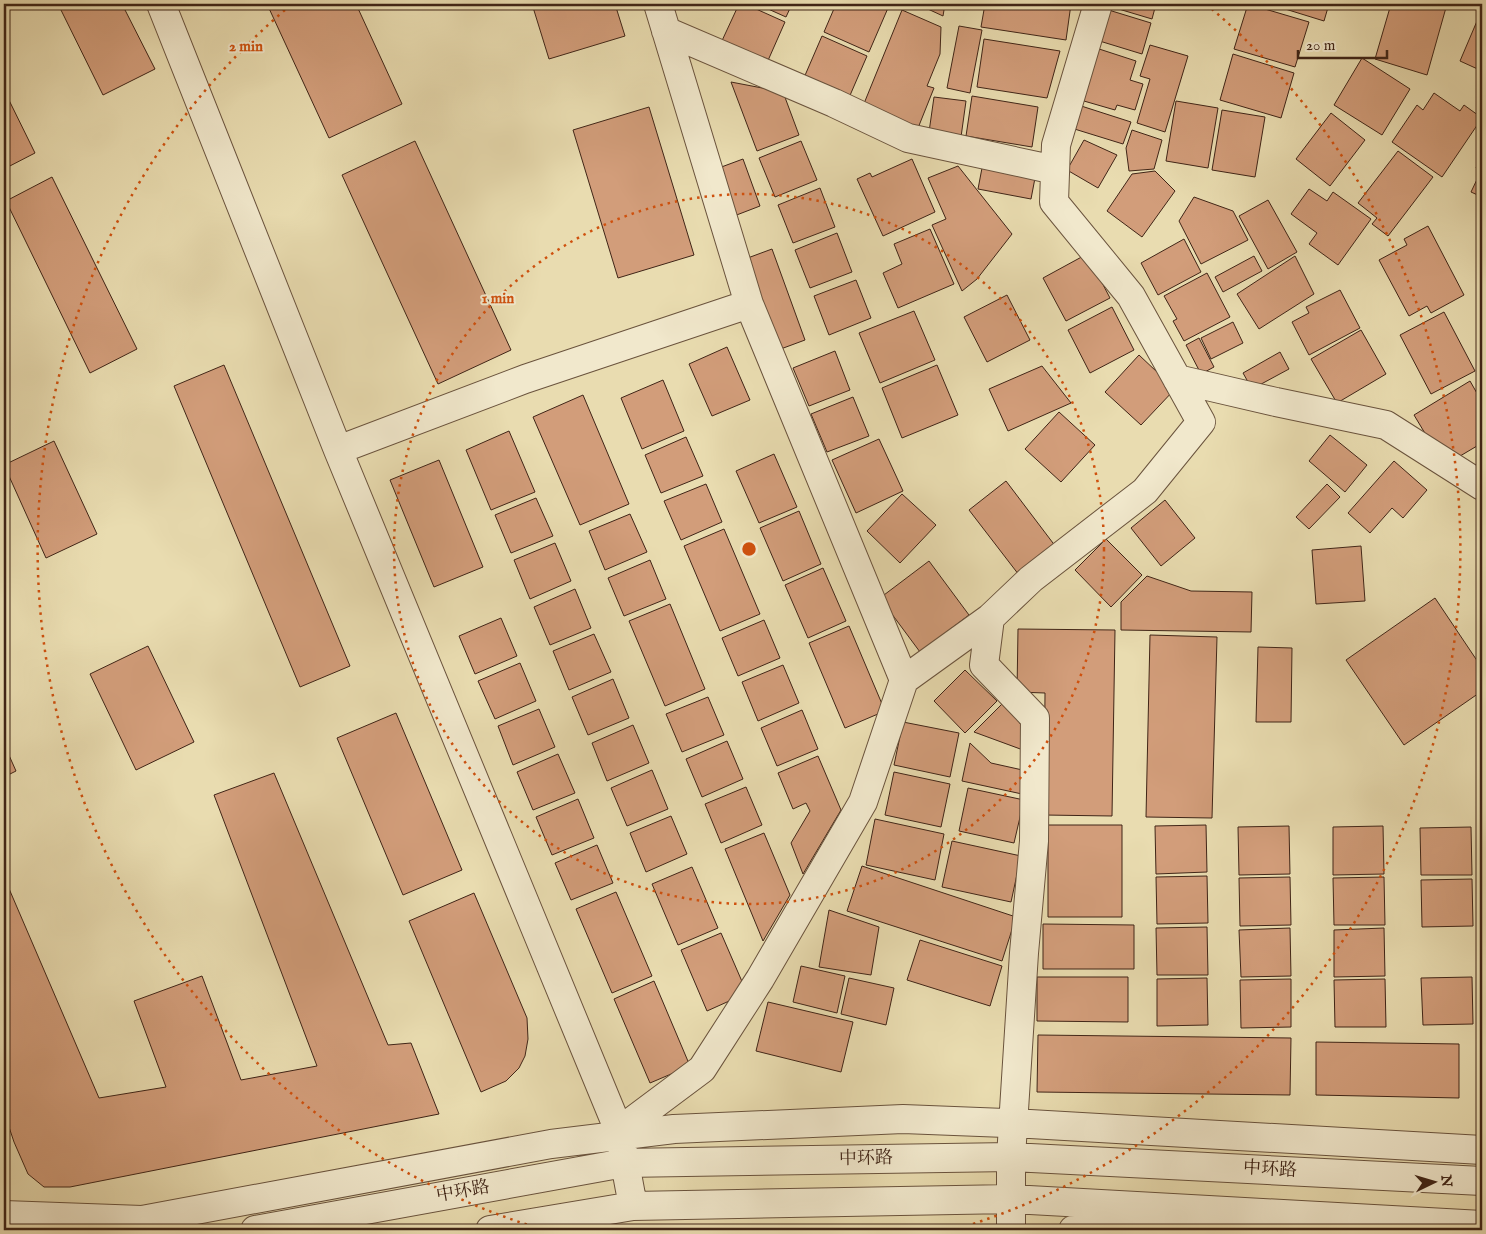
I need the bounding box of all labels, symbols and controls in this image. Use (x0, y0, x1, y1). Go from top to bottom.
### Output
scale bar (1298, 28, 1387, 60)
text: 20 m (1306, 36, 1336, 55)
text: 2 min (229, 37, 263, 56)
text: 1 min (482, 289, 514, 308)
centre of rings (740, 540, 758, 558)
street label: 中环路 (839, 1147, 893, 1171)
north arrow (1408, 1156, 1458, 1206)
street label: 中环路 (1242, 1157, 1298, 1183)
text: N (1436, 1173, 1455, 1188)
street label: 中环路 (434, 1176, 492, 1208)

